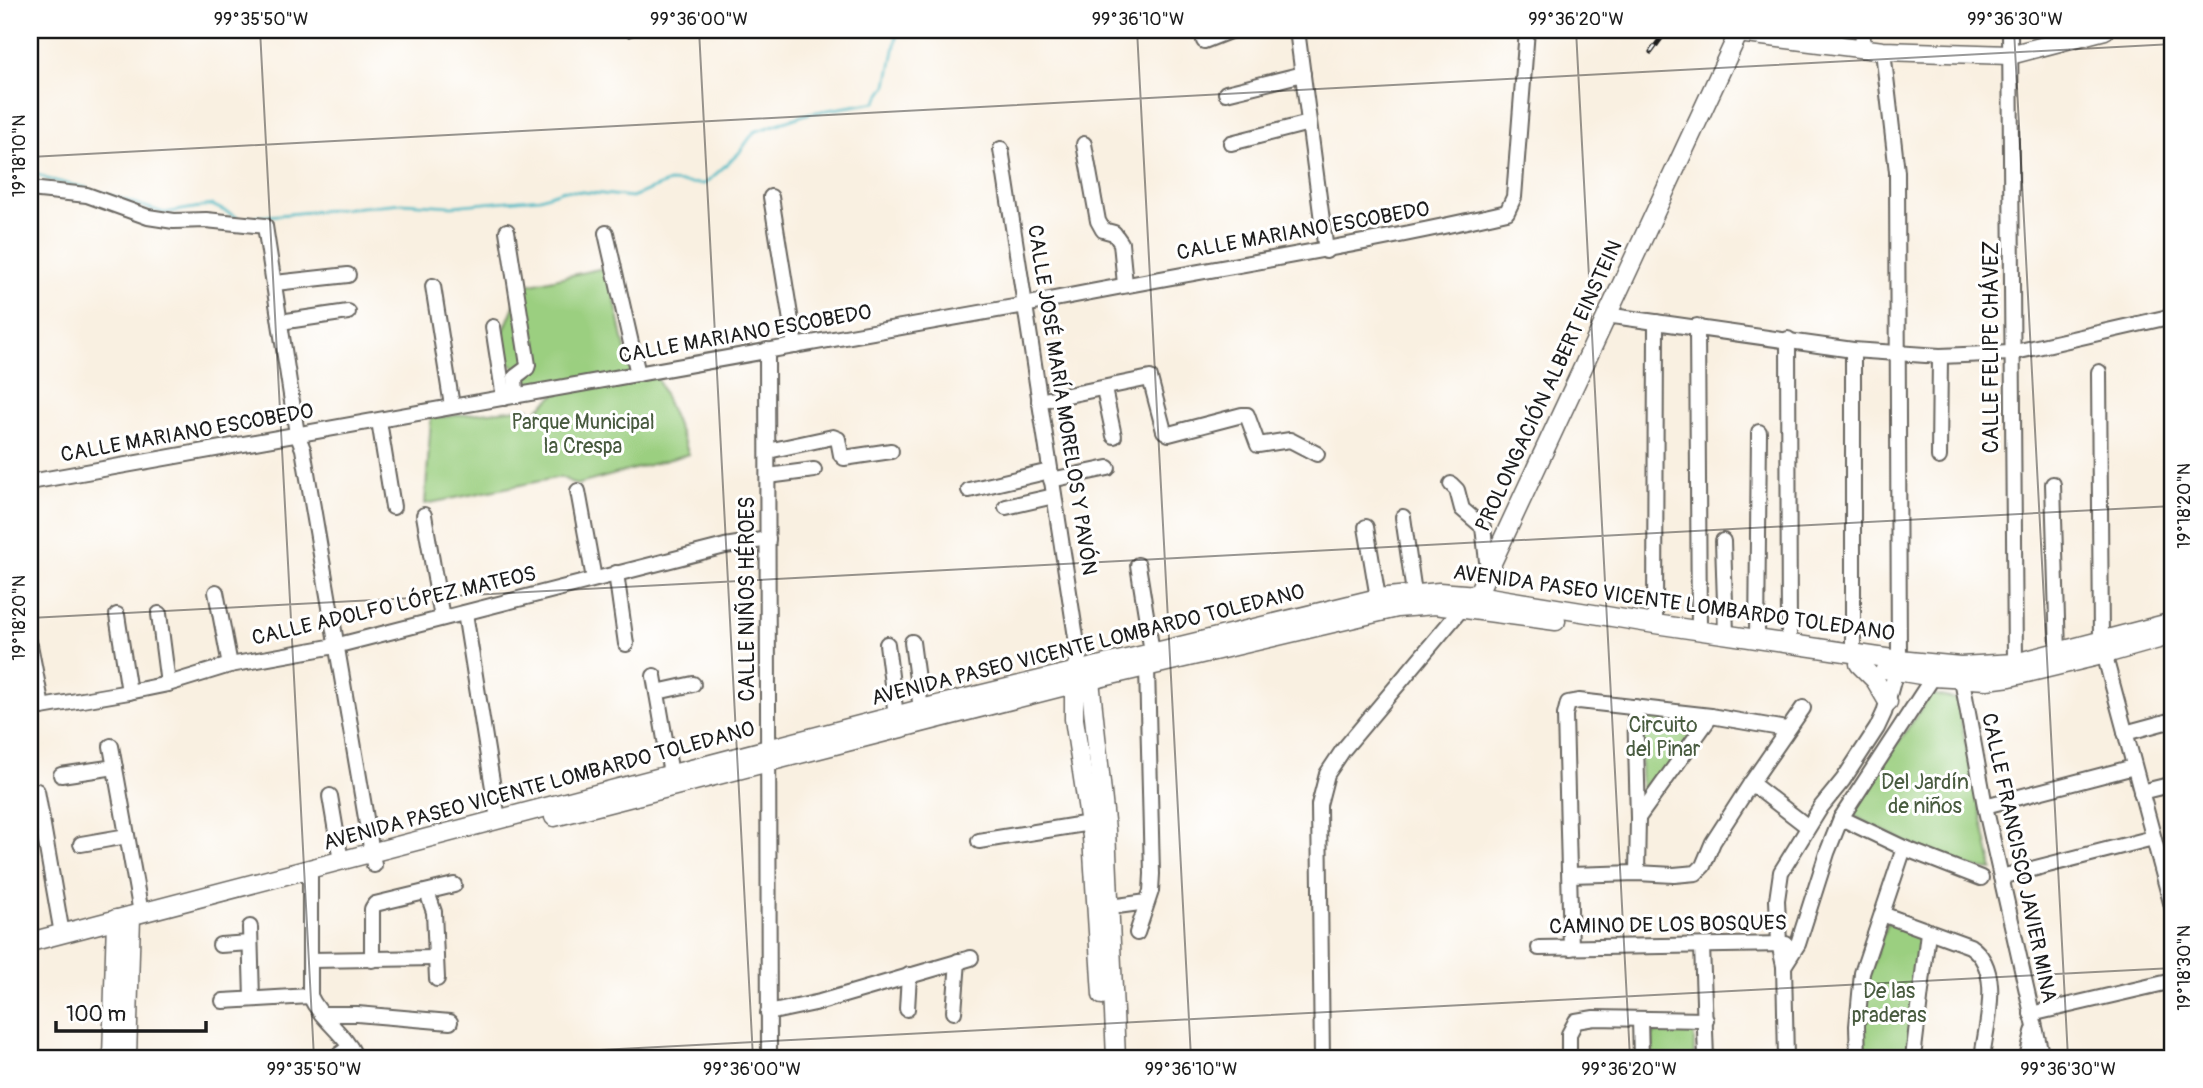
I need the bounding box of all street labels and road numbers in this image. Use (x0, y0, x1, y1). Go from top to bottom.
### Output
street label: CALLE MARIANO ESCOBEDO (1174, 195, 1432, 267)
street label: CALLE JOSÉ MARÍA MORELOS Y PAVÓN (1021, 223, 1104, 577)
street label: PROLONGACIÓN ALBERT EINSTEIN (1469, 236, 1629, 536)
street label: CALLE FELIPE CHÁVEZ (1978, 241, 2005, 453)
street label: CALLE MARIANO ESCOBEDO (616, 298, 874, 370)
street label: CALLE MARIANO ESCOBEDO (58, 397, 316, 469)
street label: CALLE NIÑOS HÉROES (734, 496, 761, 702)
street label: CALLE ADOLFO LÓPEZ MATEOS (249, 559, 539, 652)
street label: AVENIDA PASEO VICENTE LOMBARDO TOLEDANO (1452, 559, 1896, 647)
street label: AVENIDA PASEO VICENTE LOMBARDO TOLEDANO (869, 578, 1307, 712)
street label: CALLE FRANCISCO JAVIER MINA (1975, 711, 2063, 1005)
street label: AVENIDA PASEO VICENTE LOMBARDO TOLEDANO (320, 715, 758, 857)
street label: CAMINO DE LOS BOSQUES (1549, 909, 1787, 941)

